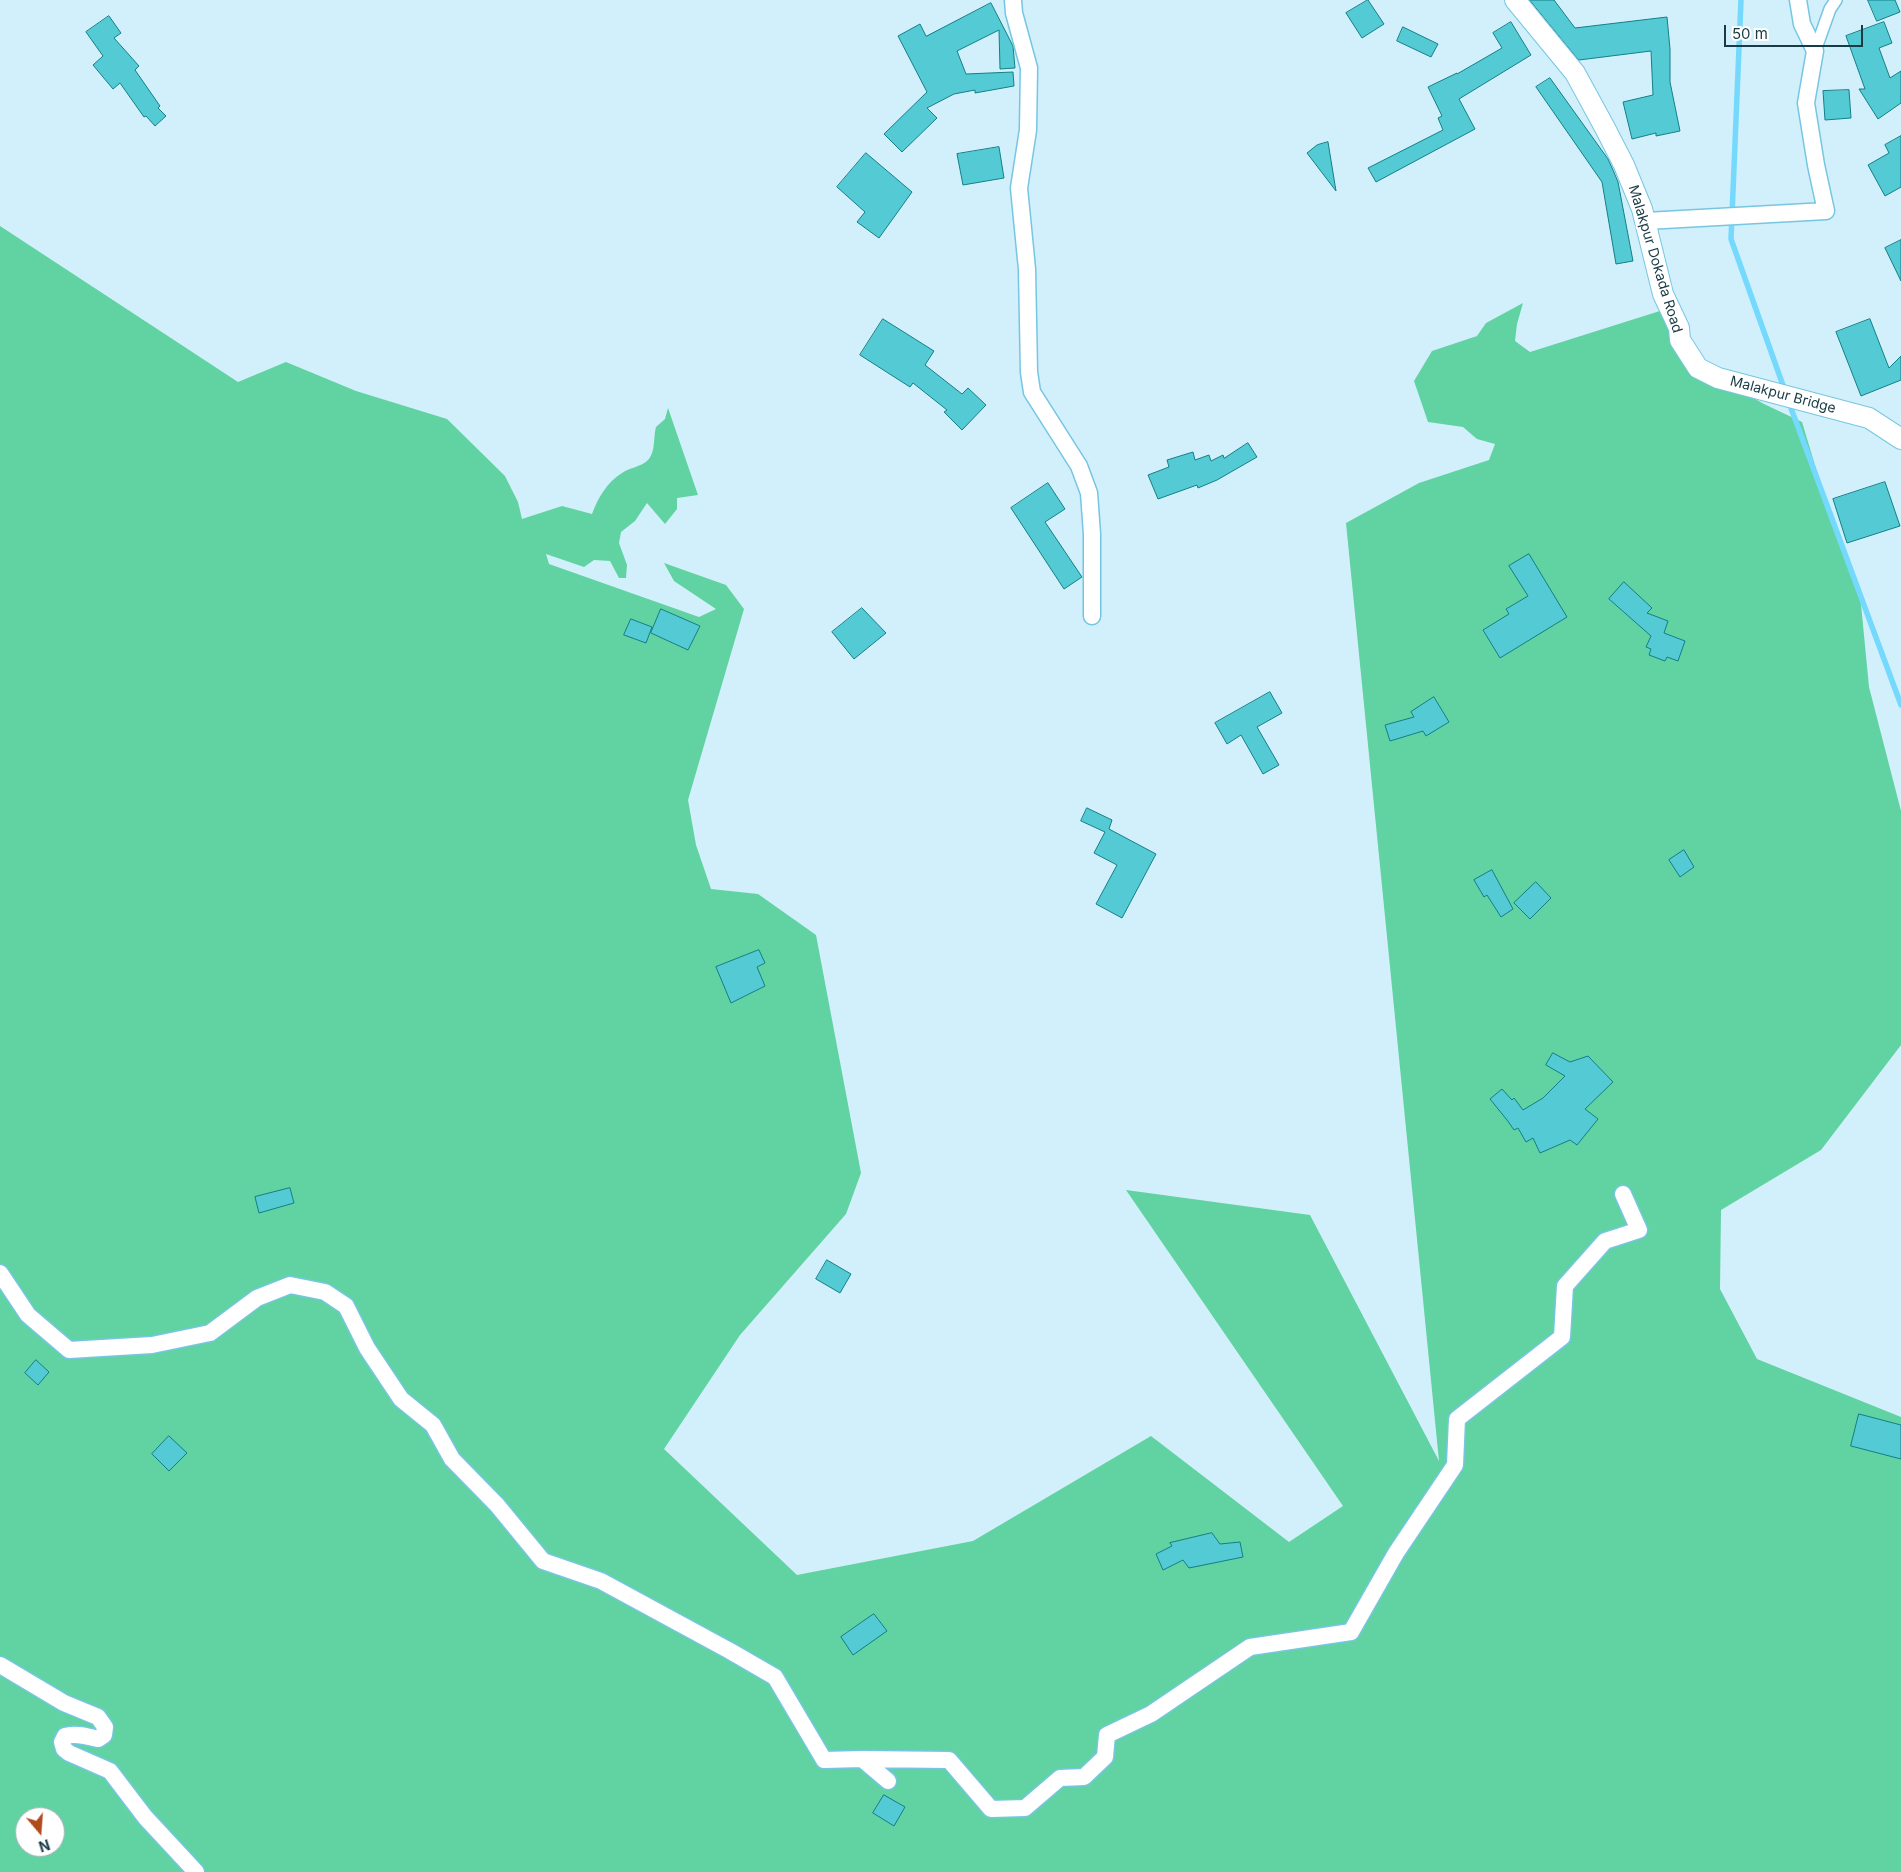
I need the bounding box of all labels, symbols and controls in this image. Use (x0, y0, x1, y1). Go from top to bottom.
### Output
scale bar (1726, 15, 1865, 47)
text: 50 m (1732, 24, 1768, 43)
street label: Malakpur Dokada Road (1625, 183, 1685, 335)
street label: Malakpur Bridge (1728, 373, 1838, 417)
north arrow (15, 1807, 65, 1857)
text: N (37, 1836, 52, 1856)

